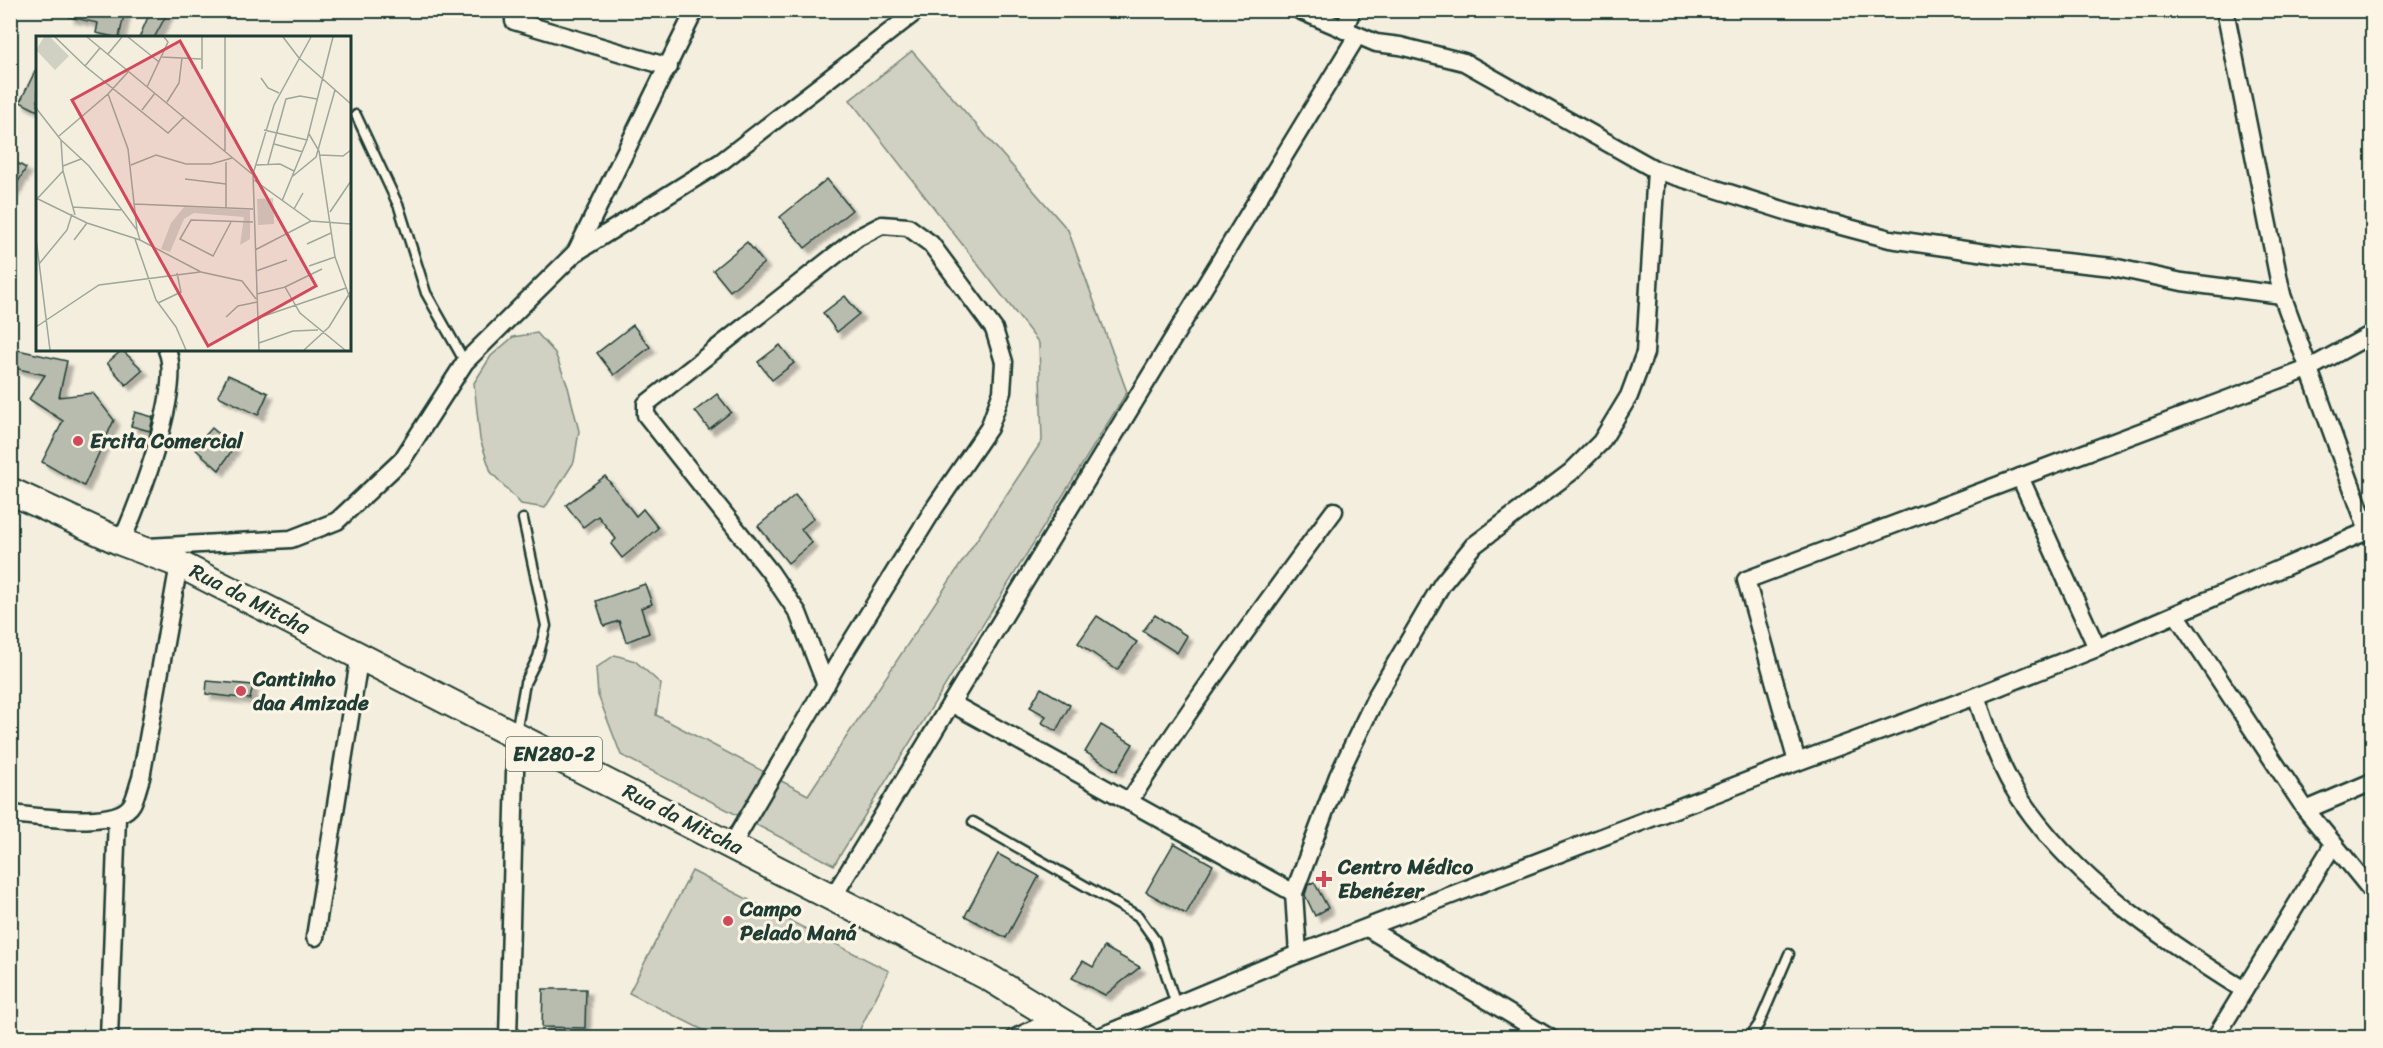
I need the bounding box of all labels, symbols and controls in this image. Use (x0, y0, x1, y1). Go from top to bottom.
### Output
inset map (36, 36, 351, 351)
place label: Ercita Comercial (90, 422, 244, 460)
marker: Ercita Comercial (71, 434, 85, 448)
street label: Rua da Mitcha (183, 552, 317, 646)
place label: Cantinho daa Amizade (252, 660, 369, 722)
marker: Cantinho daa Amizade (234, 684, 248, 698)
road number: EN280-2 (506, 737, 602, 771)
street label: Rua da Mitcha (616, 772, 750, 866)
place label: Centro Médico Ebenézer (1337, 848, 1473, 910)
marker: Centro Médico Ebenézer (1315, 870, 1333, 888)
place label: Campo Pelado Maná (739, 890, 857, 952)
marker: Campo Pelado Maná (721, 914, 735, 928)

